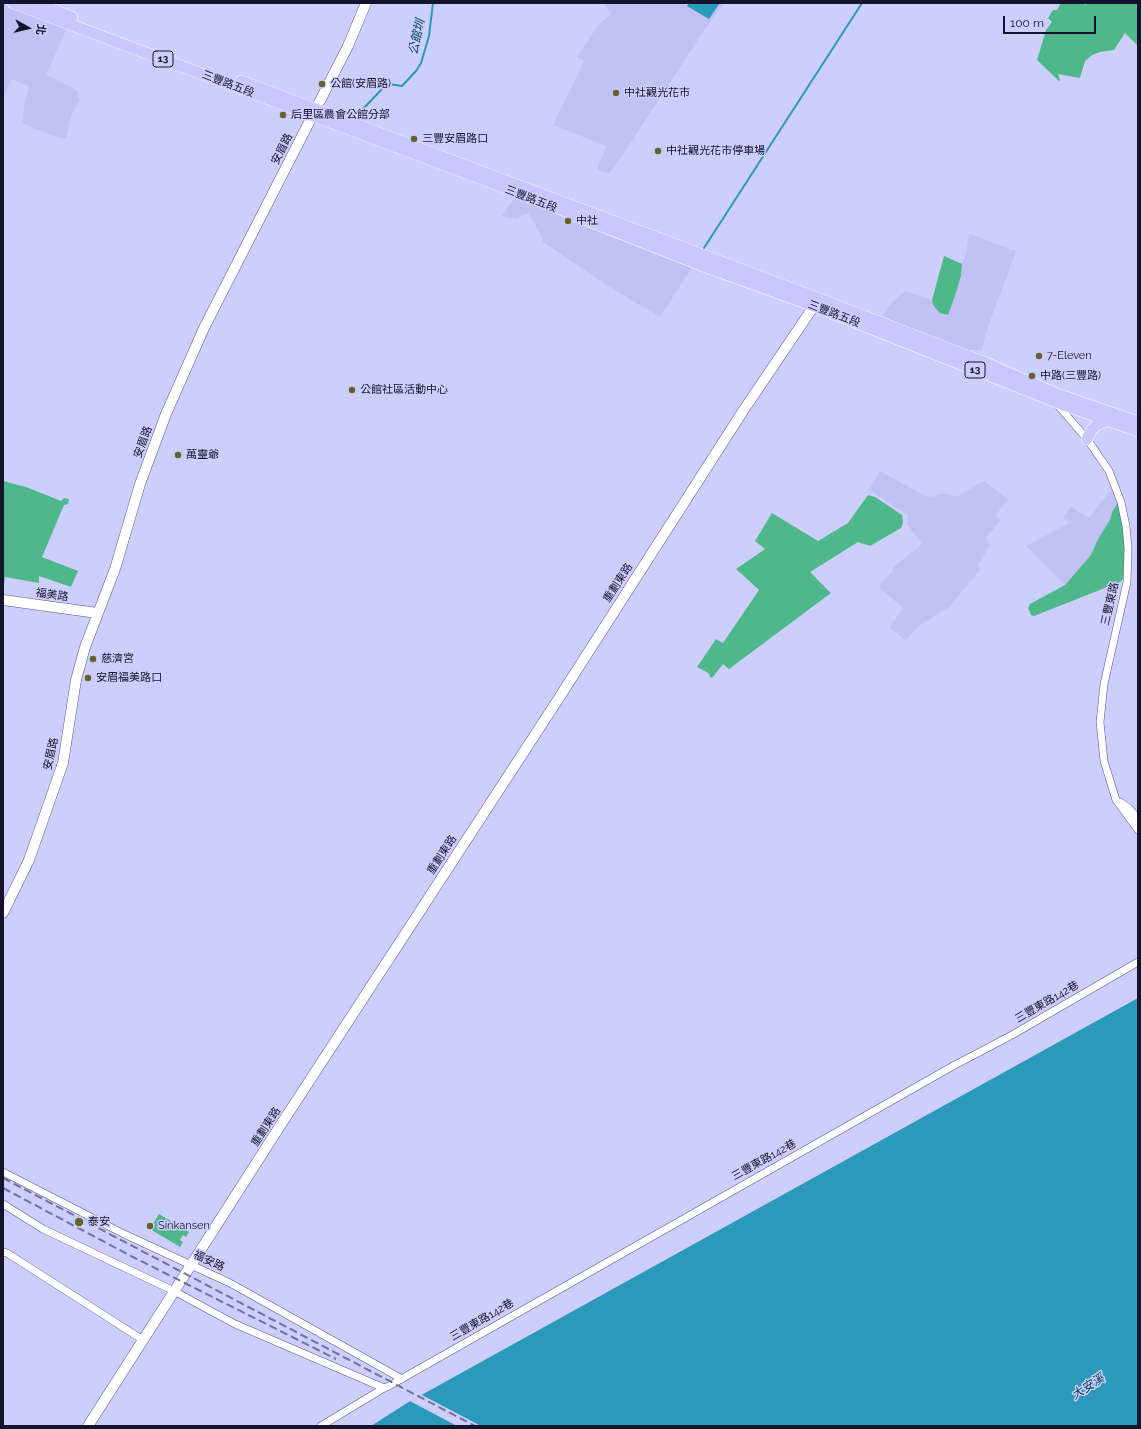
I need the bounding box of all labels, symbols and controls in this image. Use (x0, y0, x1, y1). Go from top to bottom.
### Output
north arrow (8, 8, 48, 48)
scale bar (1005, 8, 1098, 34)
text: 100 m (1010, 16, 1044, 30)
water label: 公館圳 (406, 18, 428, 56)
text: 北 (33, 23, 48, 36)
road number: 13 (153, 51, 173, 67)
street label: 三豐路五段 (200, 68, 256, 100)
place label: 公館(安眉路) (330, 77, 391, 91)
marker: 公館(安眉路) (317, 79, 327, 89)
place label: 中社觀光花市 (624, 86, 690, 100)
marker: 中社觀光花市 (611, 88, 621, 98)
place label: 后里區農會公館分部 (291, 108, 390, 122)
marker: 后里區農會公館分部 (278, 110, 288, 120)
street label: 安眉路 (269, 131, 295, 167)
place label: 三豐安眉路口 (422, 132, 488, 146)
marker: 三豐安眉路口 (409, 134, 419, 144)
place label: 中社觀光花市停車場 (666, 144, 765, 158)
marker: 中社觀光花市停車場 (653, 146, 663, 156)
street label: 三豐路五段 (503, 183, 559, 215)
place label: 中社 (576, 214, 598, 228)
marker: 中社 (563, 216, 573, 226)
street label: 三豐路五段 (806, 298, 862, 330)
place label: 7-Eleven (1047, 349, 1092, 363)
marker: 7-Eleven (1034, 351, 1044, 361)
road number: 13 (965, 362, 985, 378)
place label: 中路(三豐路) (1040, 369, 1101, 383)
marker: 中路(三豐路) (1027, 371, 1037, 381)
place label: 公館社區活動中心 (360, 383, 448, 397)
marker: 公館社區活動中心 (347, 385, 357, 395)
street label: 安眉路 (131, 424, 155, 460)
place label: 萬𤫊爺 (186, 448, 219, 462)
marker: 萬𤫊爺 (173, 450, 183, 460)
street label: 重劃東路 (600, 561, 636, 605)
street label: 三豐東路 (1099, 581, 1121, 627)
street label: 福美路 (35, 586, 69, 604)
place label: 慈濟宮 (101, 652, 134, 666)
marker: 慈濟宮 (88, 654, 98, 664)
place label: 安眉福美路口 (96, 671, 162, 685)
marker: 安眉福美路口 (83, 673, 93, 683)
street label: 安眉路 (41, 736, 61, 772)
street label: 重劃東路 (424, 833, 460, 877)
street label: 三豐東路142巷 (1013, 978, 1081, 1026)
street label: 重劃東路 (248, 1105, 284, 1149)
street label: 三豐東路142巷 (730, 1137, 798, 1183)
place label: 泰安 (88, 1215, 110, 1229)
marker: 泰安 (73, 1216, 85, 1228)
place label: Sinkansen (158, 1219, 210, 1233)
marker: Sinkansen (145, 1221, 155, 1231)
street label: 福安路 (191, 1248, 227, 1274)
street label: 三豐東路142巷 (448, 1296, 516, 1344)
water label: 大安溪 (1069, 1371, 1107, 1403)

